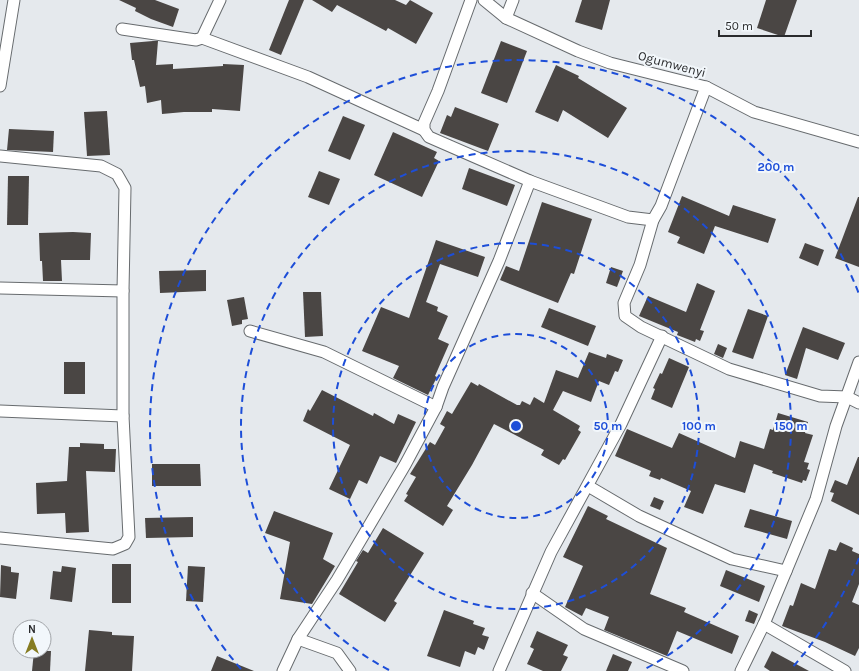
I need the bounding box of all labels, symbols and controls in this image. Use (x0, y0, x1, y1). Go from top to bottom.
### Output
scale bar (719, 12, 811, 38)
text: 50 m (725, 19, 753, 33)
street label: Ogumwenyi (636, 48, 708, 80)
text: 200 m (758, 160, 794, 174)
centre of rings (509, 419, 523, 433)
text: 50 m (594, 419, 623, 433)
text: 100 m (682, 419, 716, 433)
text: 150 m (774, 419, 808, 433)
north arrow (12, 619, 52, 659)
text: N (28, 623, 36, 636)

